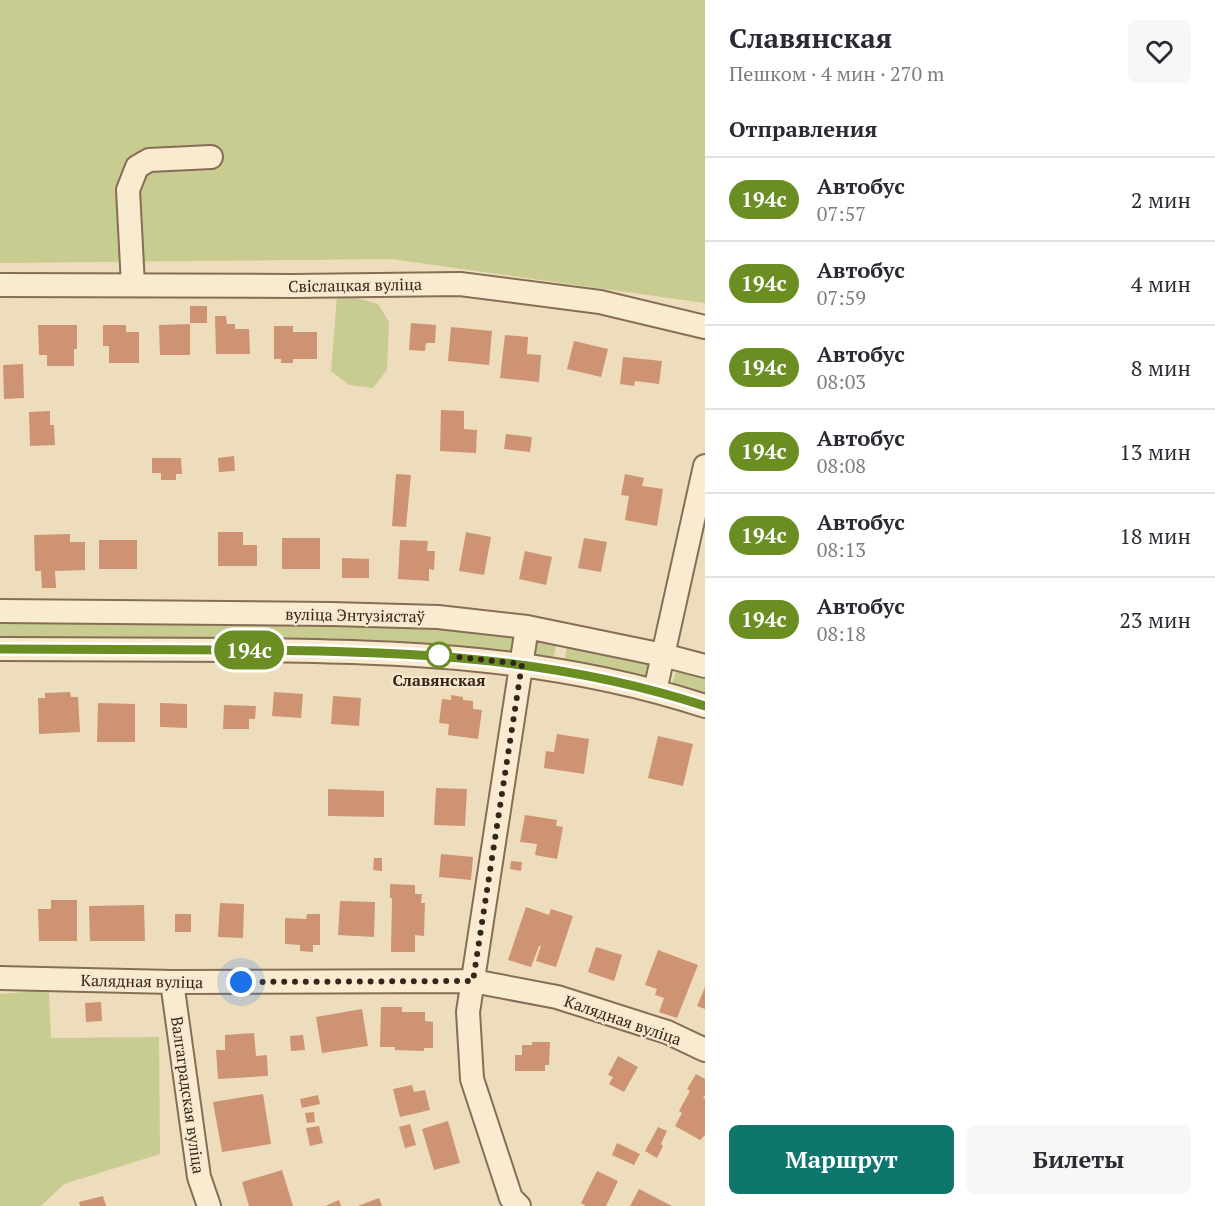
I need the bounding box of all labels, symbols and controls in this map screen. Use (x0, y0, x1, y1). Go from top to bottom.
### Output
text: Славянская (729, 19, 892, 56)
button: heart (1128, 20, 1191, 83)
text: Пешком · 4 мин · 270 m (729, 60, 944, 87)
text: Отправления (729, 114, 877, 143)
text: Автобус (817, 171, 905, 200)
text: 194с (741, 185, 787, 213)
text: 2 мин (1131, 185, 1191, 214)
text: 07:57 (817, 200, 866, 227)
text: Автобус (817, 255, 905, 284)
text: 194с (741, 269, 787, 297)
text: 4 мин (1131, 269, 1191, 298)
street label: Свіслацкая вуліца (288, 273, 422, 297)
text: 07:59 (817, 284, 866, 311)
text: Автобус (817, 339, 905, 368)
text: 194с (741, 353, 787, 381)
text: 8 мин (1131, 353, 1191, 382)
text: 08:03 (817, 368, 866, 395)
text: Автобус (817, 423, 905, 452)
text: 194с (741, 437, 787, 465)
text: 13 мин (1119, 437, 1191, 466)
text: 08:08 (817, 452, 866, 479)
text: Автобус (817, 507, 905, 536)
text: 194с (741, 521, 787, 549)
text: 18 мин (1119, 521, 1191, 550)
text: 08:13 (817, 536, 866, 563)
text: Автобус (817, 591, 905, 620)
street label: вуліца Энтузіястаў (285, 603, 426, 627)
text: 194с (741, 605, 787, 633)
text: 23 мин (1119, 605, 1191, 634)
text: 08:18 (817, 620, 866, 647)
line badge: 194с (207, 630, 291, 670)
text: 194с (226, 636, 272, 664)
marker: Славянская (426, 642, 452, 668)
place label: Славянская (392, 669, 486, 691)
your location (226, 967, 256, 997)
street label: Калядная вуліца (81, 969, 203, 993)
street label: Калядная вуліца (561, 990, 685, 1050)
street label: Валгаградская вуліца (166, 1015, 210, 1175)
button: Маршрут (729, 1125, 954, 1194)
button: Билеты (966, 1125, 1191, 1194)

